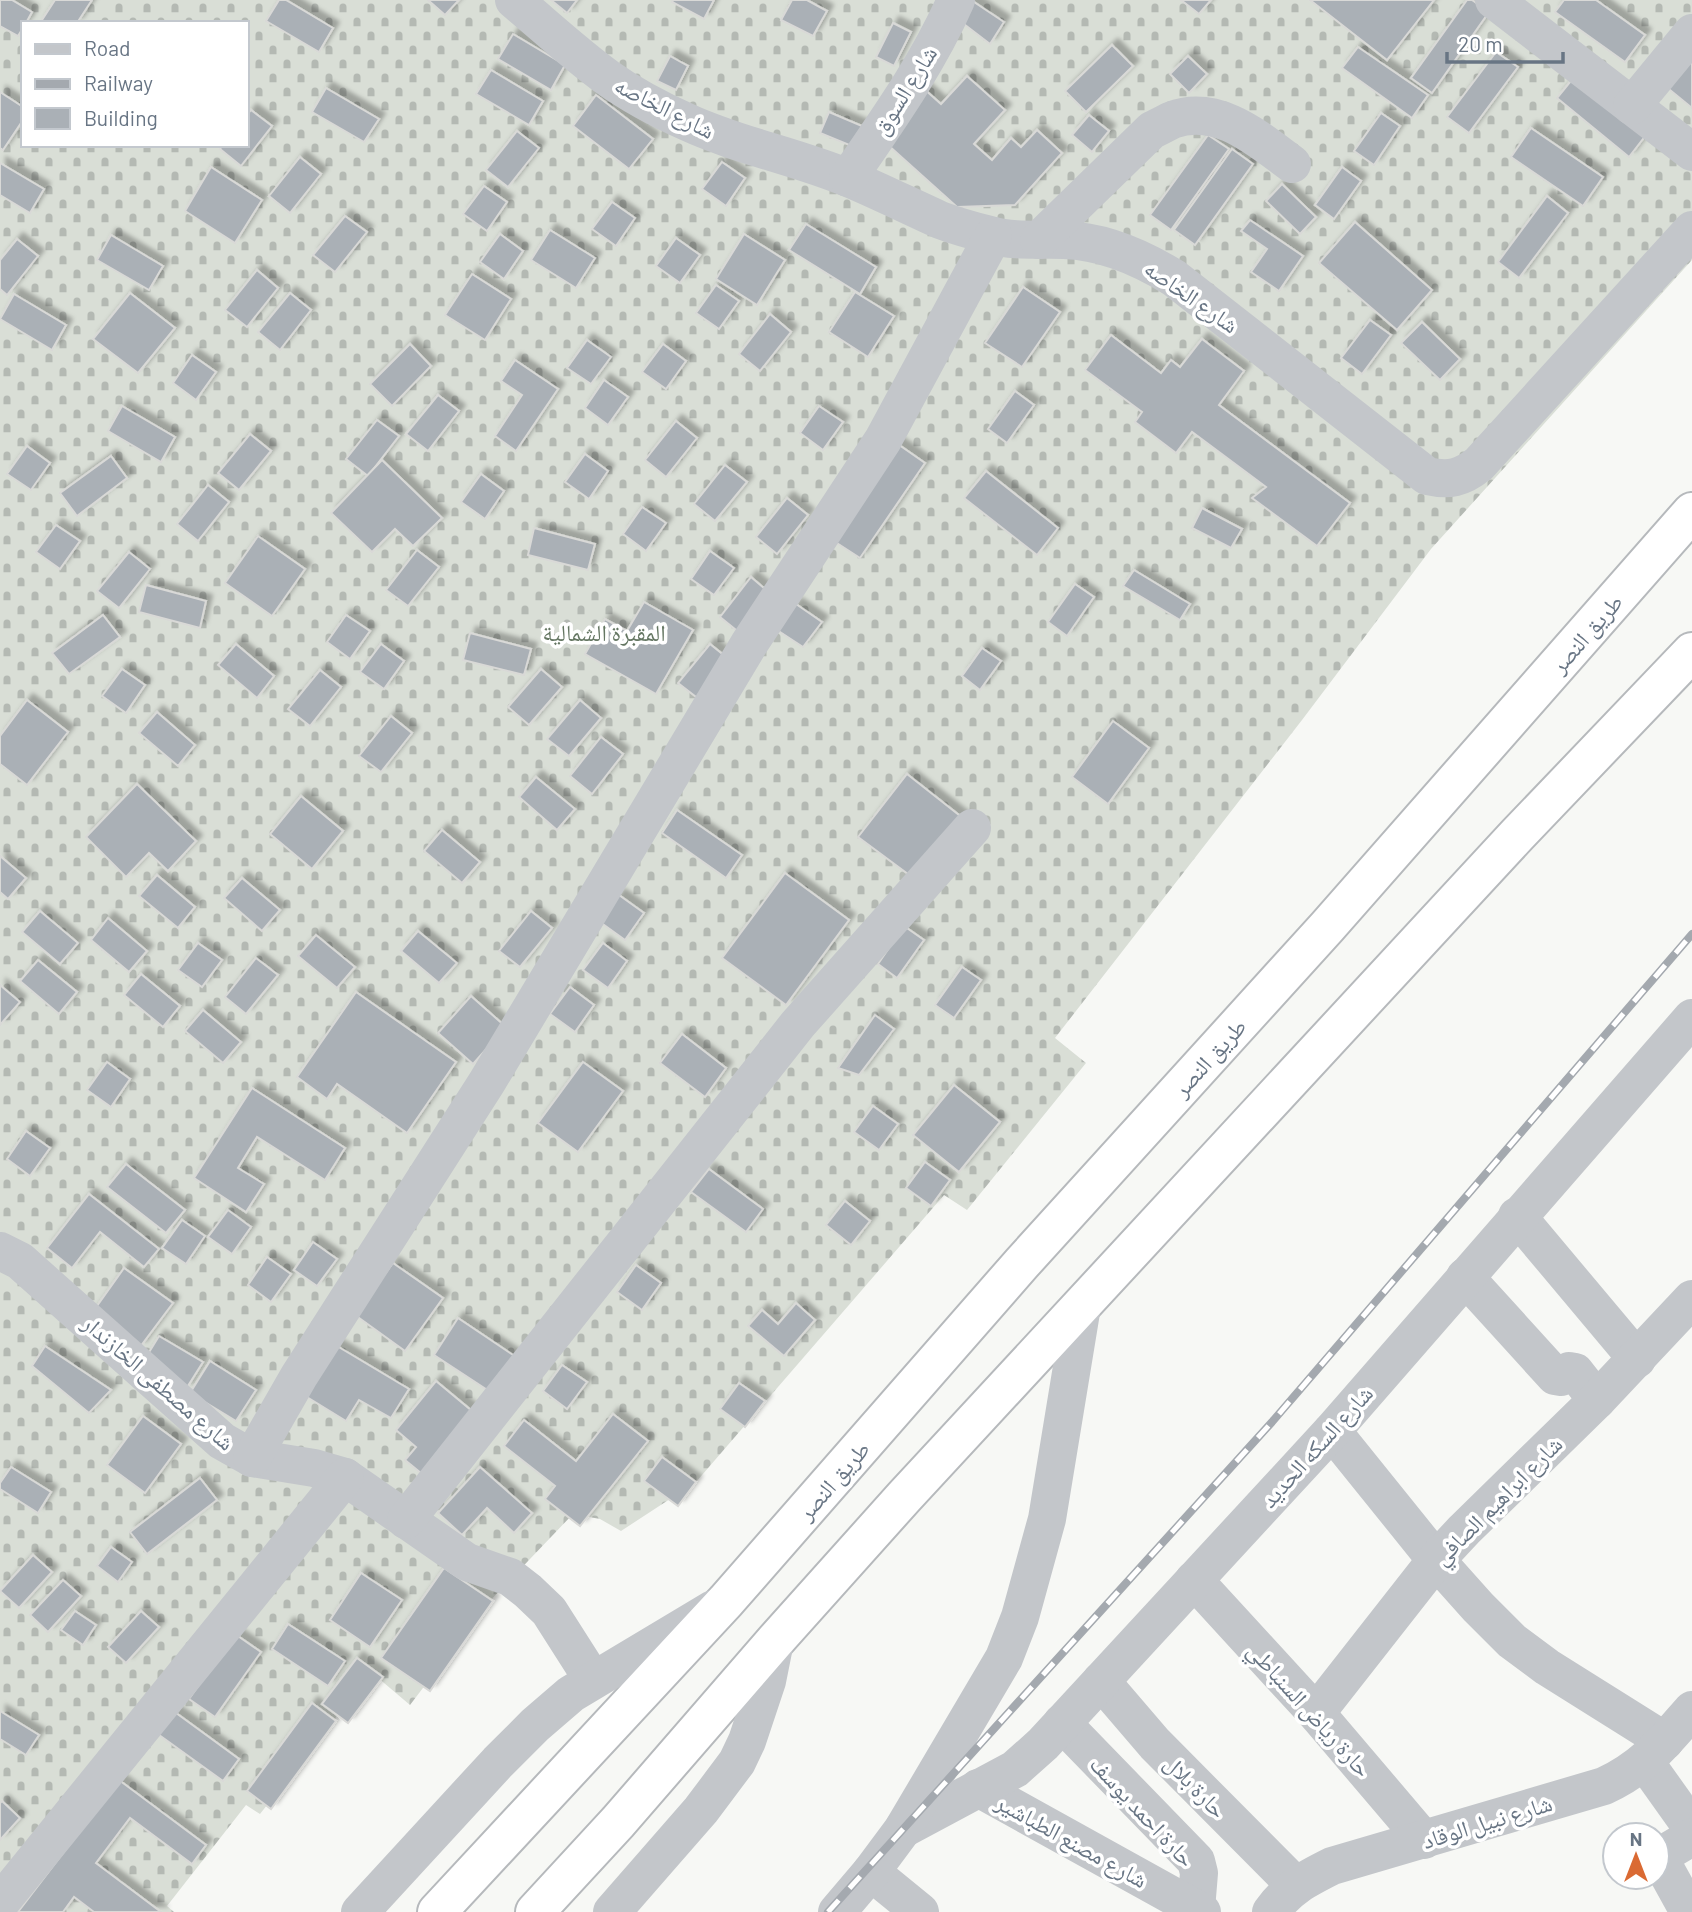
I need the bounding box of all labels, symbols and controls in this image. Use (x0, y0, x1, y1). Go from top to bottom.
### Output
legend (21, 21, 248, 147)
scale bar (1447, 21, 1562, 65)
text: 20 m (1458, 31, 1503, 56)
text: Road (84, 35, 130, 60)
street label: شارع السوق (866, 40, 944, 141)
text: Railway (84, 70, 153, 95)
street label: شارع الخاصه (609, 70, 720, 146)
text: Building (84, 105, 158, 130)
street label: شارع الخاصه (1138, 253, 1244, 340)
street label: طريق النصر (1543, 588, 1629, 680)
park label: المقبرة الشمالية (542, 618, 666, 647)
street label: طريق النصر (1166, 1012, 1252, 1103)
street label: شارع مصطفى الخازندار (75, 1308, 241, 1457)
street label: شارع السكه الحديد (1254, 1379, 1380, 1514)
street label: شارع ابراهيم الصافي (1427, 1430, 1572, 1575)
street label: طريق النصر (790, 1435, 876, 1527)
street label: حارة رياض السنباطي (1238, 1636, 1378, 1786)
street label: حارة بلال (1158, 1748, 1233, 1824)
street label: حارة احمد يوسف (1084, 1750, 1201, 1872)
street label: شارع مصنع الطباشير (989, 1786, 1153, 1895)
street label: شارع نبيل الوقاد (1419, 1788, 1556, 1856)
north arrow (1601, 1821, 1671, 1891)
text: N (1630, 1827, 1642, 1850)

